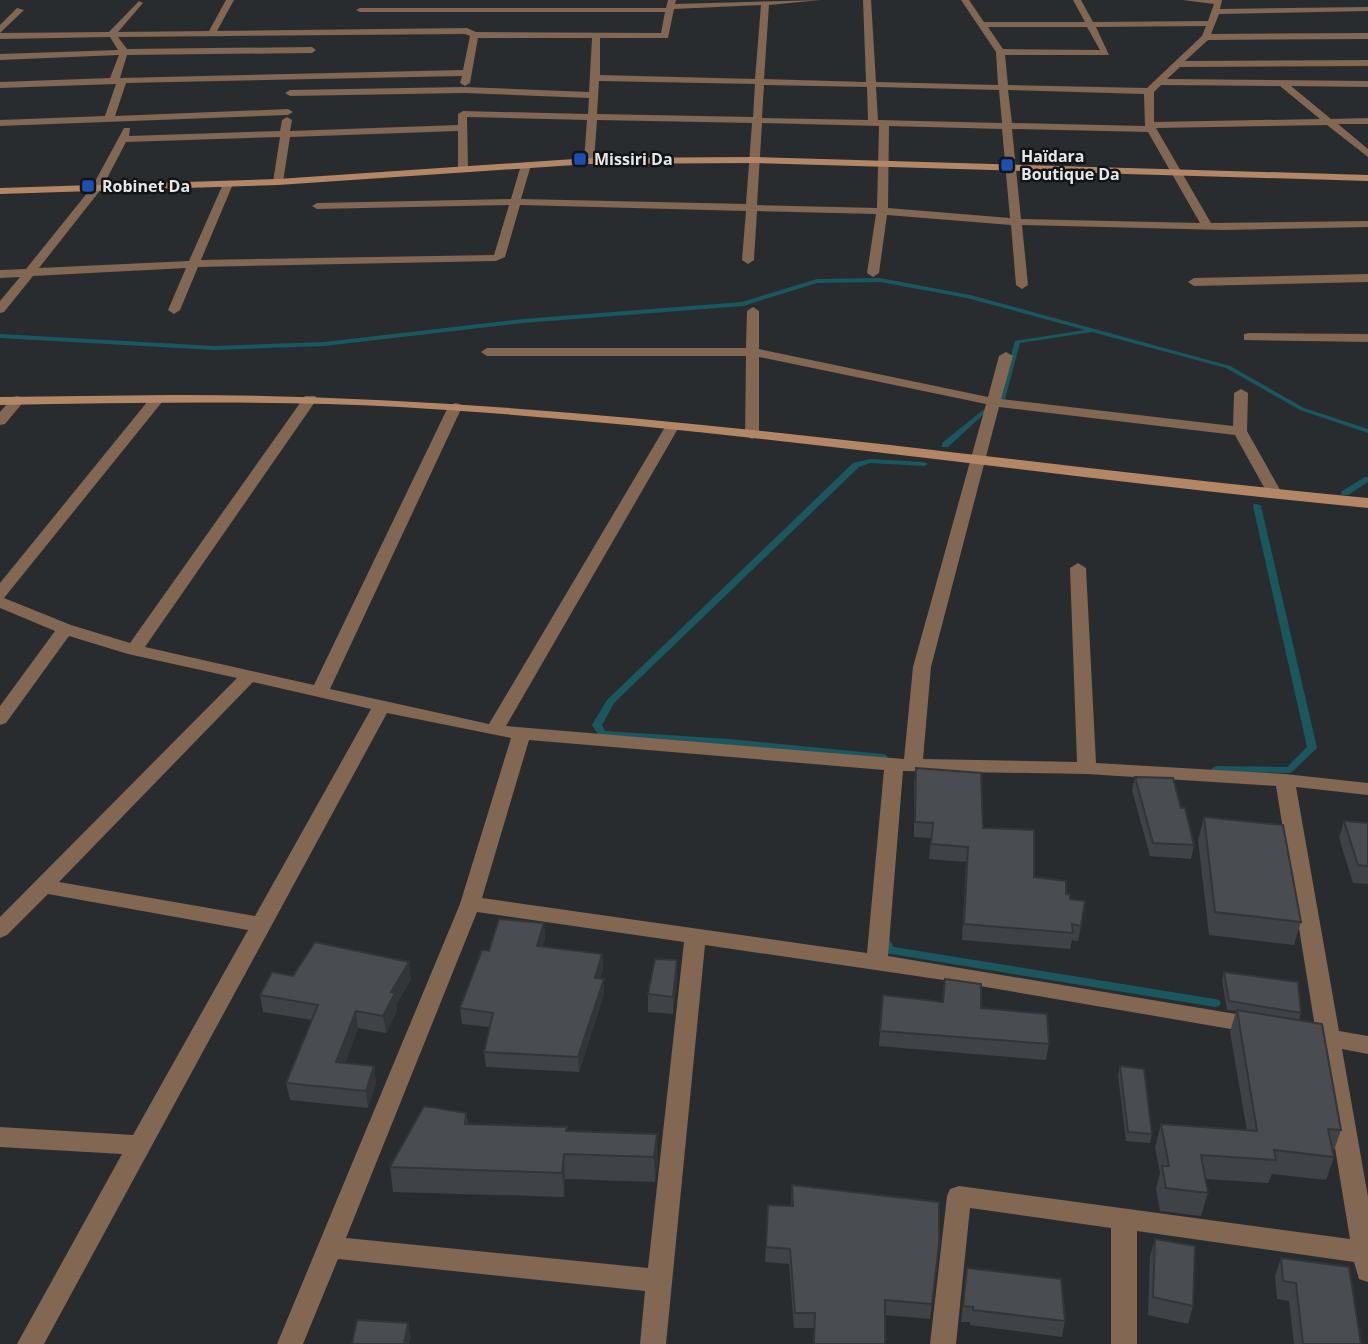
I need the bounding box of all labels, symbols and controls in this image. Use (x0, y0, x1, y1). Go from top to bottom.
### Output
place label: Haïdara Boutique Da (1021, 145, 1120, 185)
place label: Missiri Da (594, 148, 673, 170)
marker: Missiri Da (572, 151, 588, 167)
marker: Haïdara Boutique Da (999, 157, 1015, 173)
place label: Robinet Da (102, 175, 190, 197)
marker: Robinet Da (80, 178, 96, 194)

